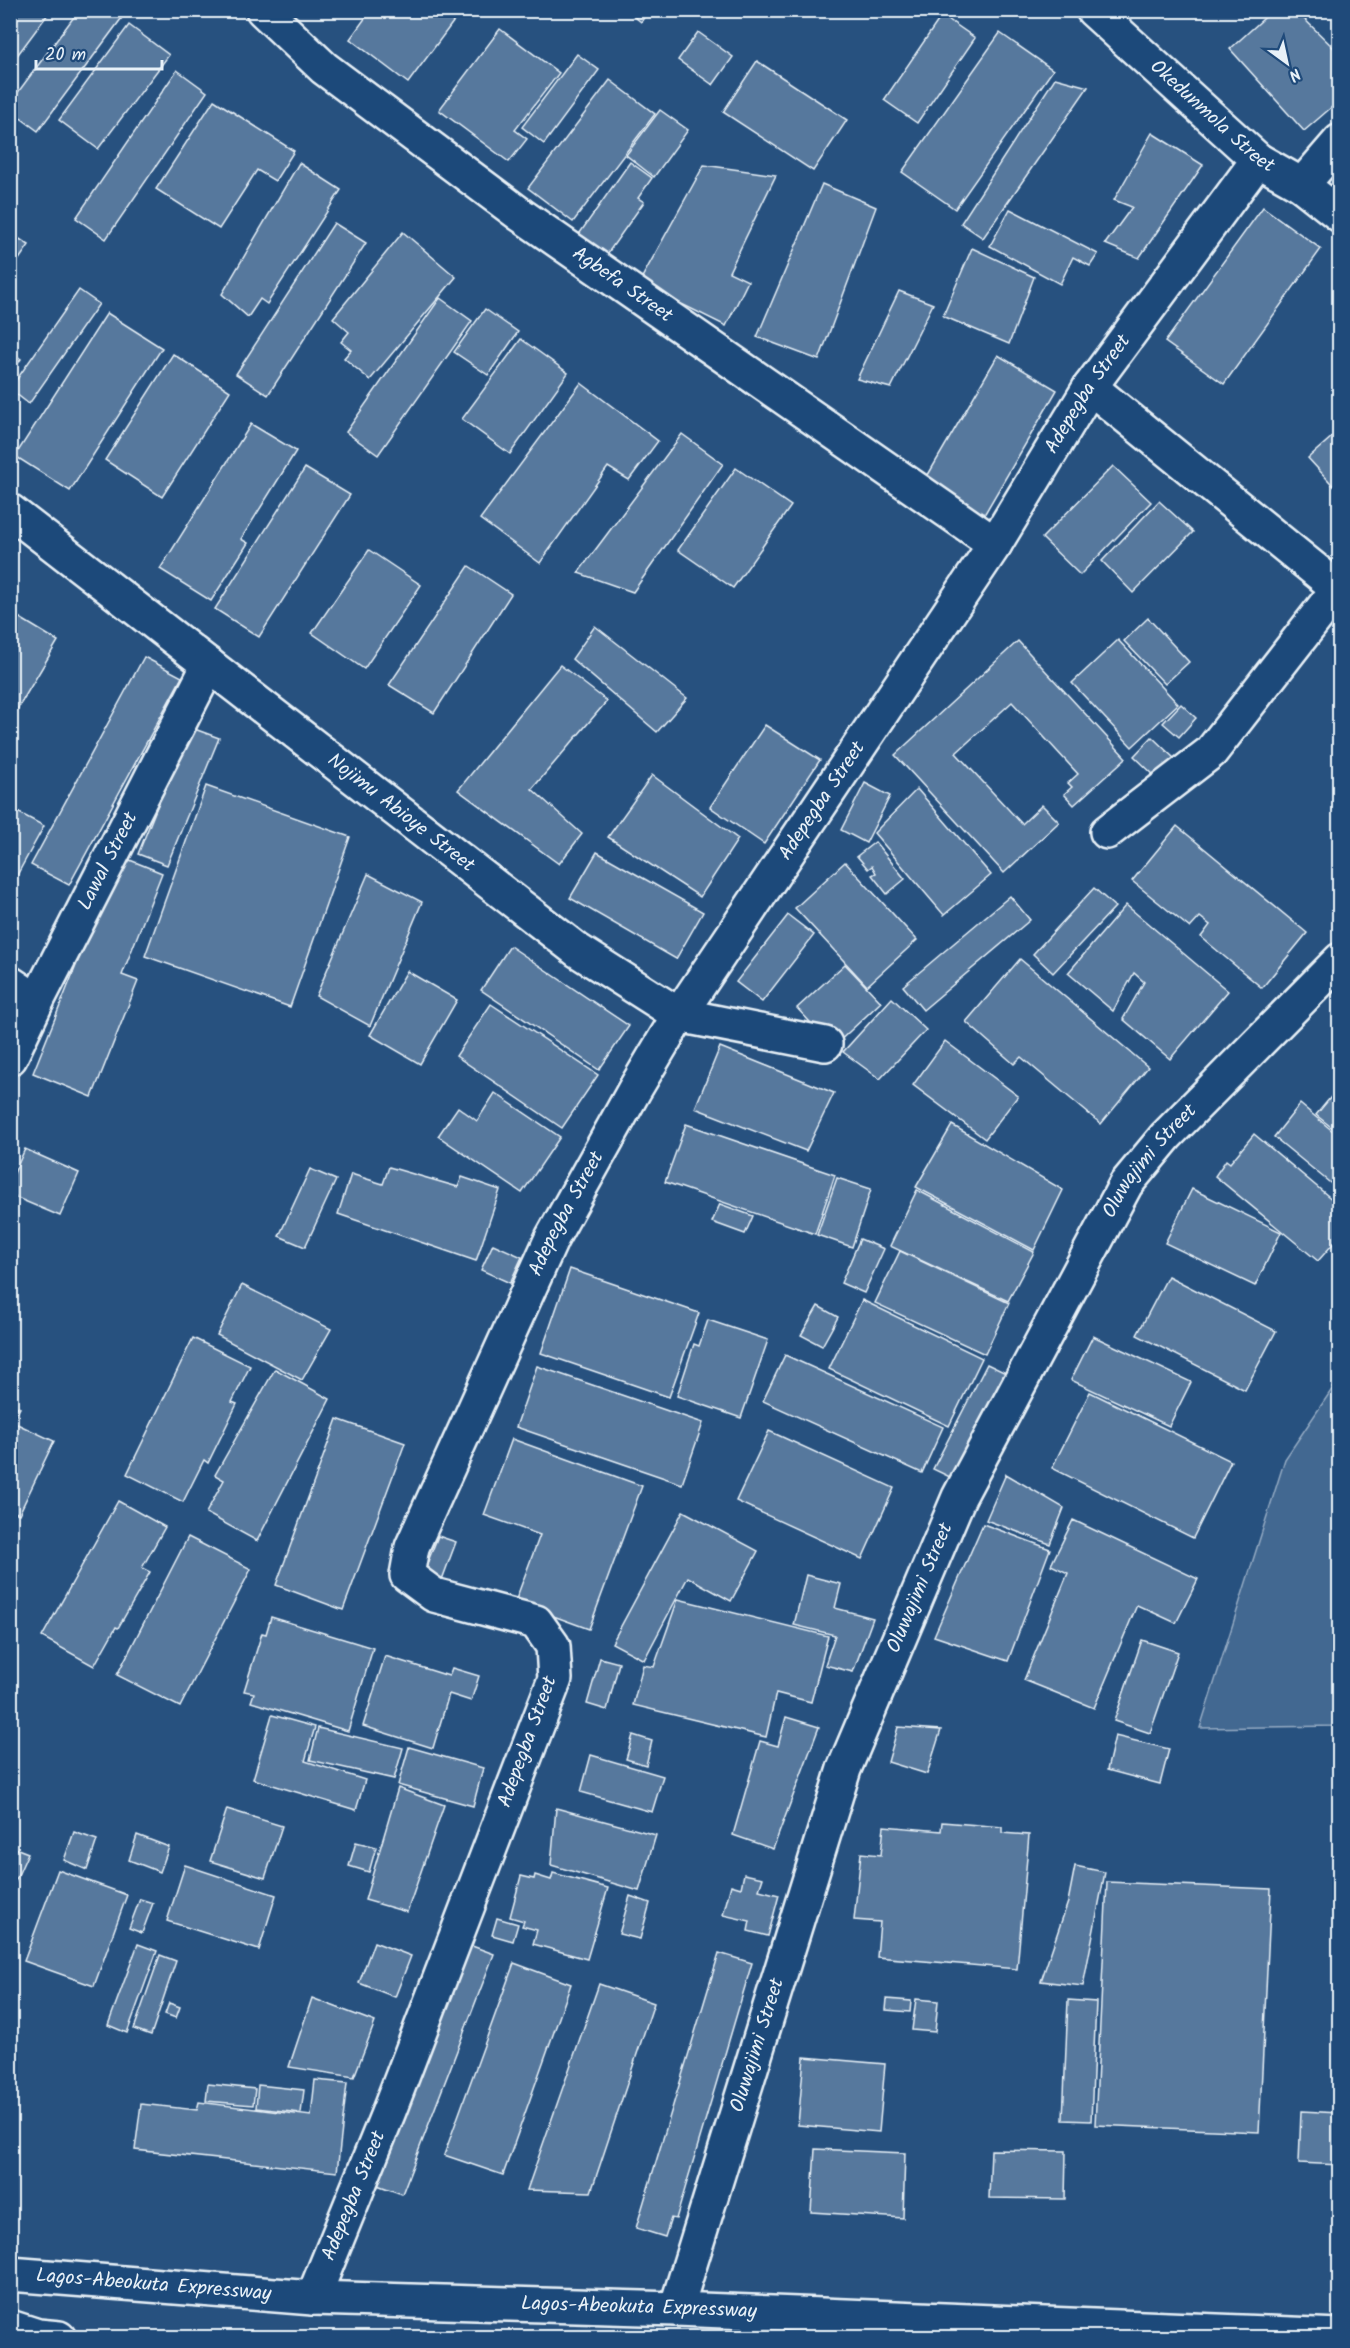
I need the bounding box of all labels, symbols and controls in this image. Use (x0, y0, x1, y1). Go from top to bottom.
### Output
scale bar (36, 33, 162, 71)
north arrow (1257, 33, 1317, 93)
text: 20 m (45, 41, 86, 70)
street label: Okedunmola Street (1142, 52, 1280, 182)
text: N (1283, 61, 1305, 88)
street label: Agbefa Street (565, 239, 679, 332)
street label: Adepegba Street (1037, 328, 1140, 460)
street label: Adepegba Street (771, 735, 874, 867)
street label: Nojimu Abioye Street (320, 746, 482, 881)
street label: Lawal Street (70, 806, 147, 916)
street label: Oluwajimi Street (1094, 1097, 1205, 1224)
street label: Adepegba Street (521, 1145, 613, 1282)
street label: Oluwajimi Street (879, 1518, 962, 1658)
street label: Adepegba Street (489, 1672, 567, 1812)
street label: Oluwajimi Street (722, 1974, 794, 2117)
street label: Adepegba Street (314, 2126, 395, 2266)
street label: Lagos-Abeokuta Expressway (35, 2260, 273, 2311)
street label: Lagos-Abeokuta Expressway (520, 2288, 758, 2328)

